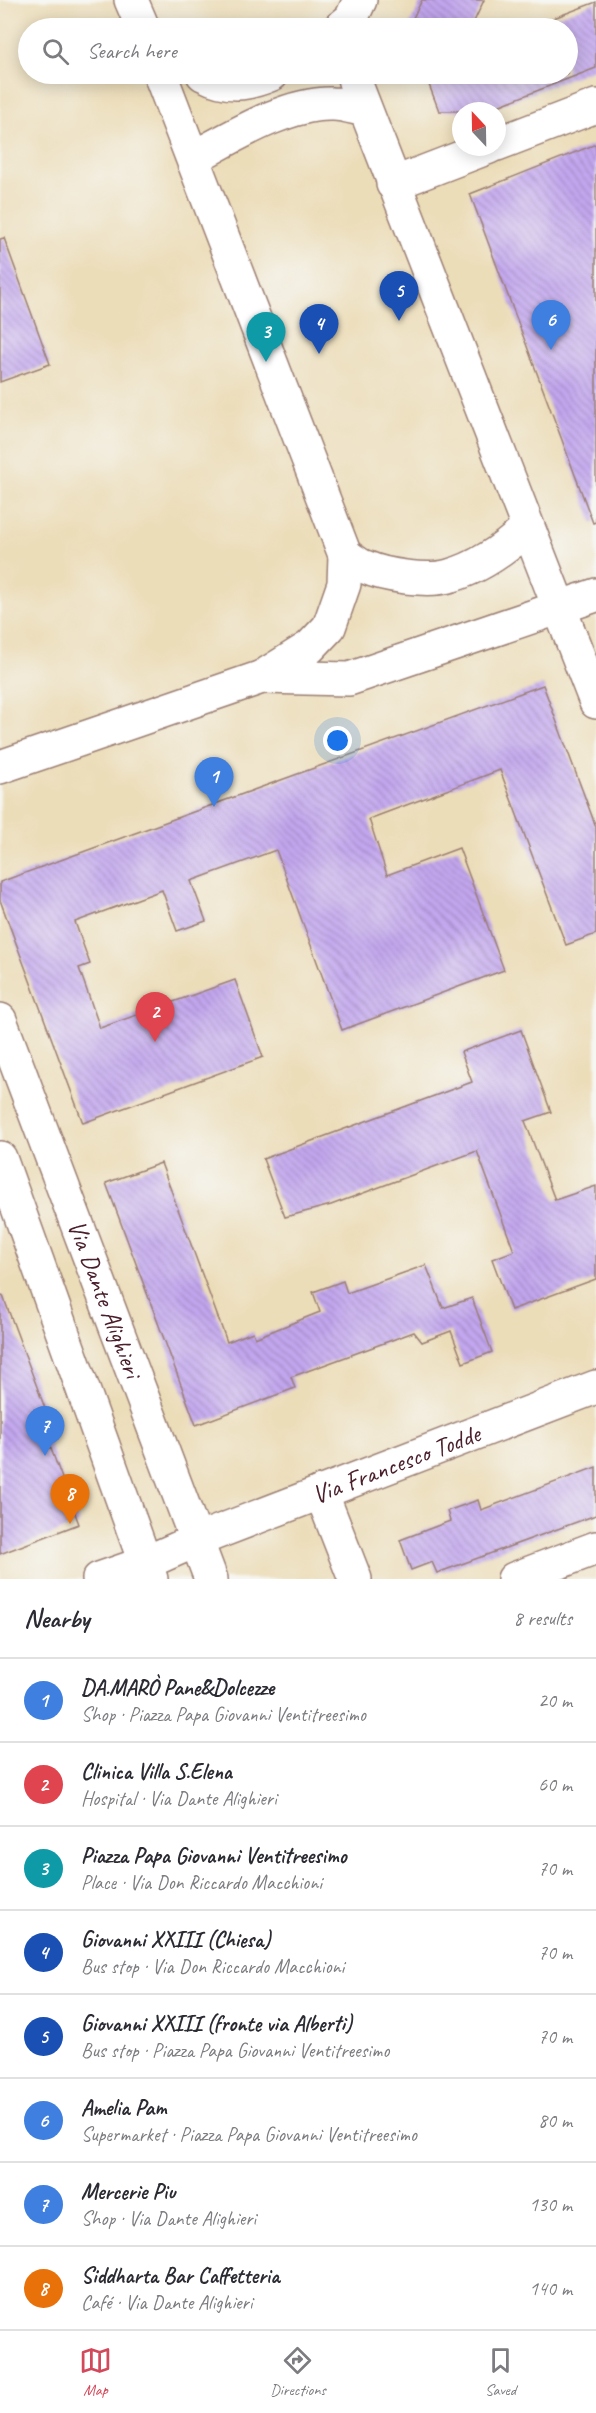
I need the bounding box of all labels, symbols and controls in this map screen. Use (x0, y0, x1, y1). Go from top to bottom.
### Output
search box (18, 18, 578, 84)
icon: search (39, 35, 72, 68)
text: Search here (87, 37, 177, 65)
north arrow (452, 102, 506, 156)
pin: 5 (380, 272, 418, 321)
pin: 6 (532, 300, 570, 350)
pin: 4 (300, 304, 338, 354)
pin: 3 (246, 312, 286, 362)
your location (323, 726, 352, 755)
pin: 1 (194, 758, 234, 807)
pin: 2 (136, 992, 174, 1042)
street label: Via Dante Alighieri (60, 1215, 151, 1385)
pin: 7 (26, 1406, 64, 1456)
street label: Via Francesco Todde (307, 1416, 487, 1511)
pin: 8 (50, 1474, 90, 1524)
text: Nearby (24, 1602, 89, 1635)
text: 8 results (513, 1606, 572, 1631)
text: DA.MARÒ Pane&Dolcezze (81, 1674, 274, 1702)
text: 1 (39, 1688, 48, 1713)
text: 20 m (538, 1688, 572, 1713)
text: Shop · Piazza Papa Giovanni Ventitreesimo (81, 1702, 366, 1727)
text: Clinica Villa S.Elena (81, 1758, 232, 1786)
text: 2 (39, 1772, 48, 1797)
text: 60 m (538, 1772, 572, 1797)
text: Hospital · Via Dante Alighieri (81, 1786, 277, 1811)
text: Piazza Papa Giovanni Ventitreesimo (81, 1842, 346, 1870)
text: 3 (39, 1856, 48, 1881)
text: 70 m (538, 1856, 572, 1881)
text: Place · Via Don Riccardo Macchioni (81, 1870, 322, 1895)
text: Giovanni XXIII (Chiesa) (81, 1926, 271, 1954)
text: 4 (39, 1940, 48, 1965)
text: 70 m (538, 1940, 572, 1965)
text: Bus stop · Via Don Riccardo Macchioni (81, 1954, 344, 1979)
text: Giovanni XXIII (fronte via Alberti) (81, 2010, 352, 2038)
text: 5 (39, 2024, 48, 2049)
text: 70 m (538, 2024, 572, 2049)
text: Bus stop · Piazza Papa Giovanni Ventitreesimo (81, 2038, 389, 2063)
text: Amelia Pam (81, 2094, 167, 2122)
text: 6 (39, 2108, 48, 2133)
text: 80 m (538, 2108, 572, 2133)
text: Supermarket · Piazza Papa Giovanni Ventitreesimo (81, 2122, 417, 2147)
text: Mercerie Piu (81, 2178, 175, 2206)
text: 7 (39, 2192, 48, 2217)
text: 130 m (529, 2192, 572, 2217)
text: Shop · Via Dante Alighieri (81, 2206, 256, 2231)
text: Siddharta Bar Caffetteria (81, 2262, 279, 2290)
text: 8 (39, 2276, 48, 2301)
text: 140 m (529, 2276, 572, 2301)
text: Café · Via Dante Alighieri (81, 2290, 253, 2315)
tab: Map (79, 2344, 112, 2400)
tab: Directions (270, 2344, 326, 2400)
tab: Saved (484, 2344, 517, 2400)

